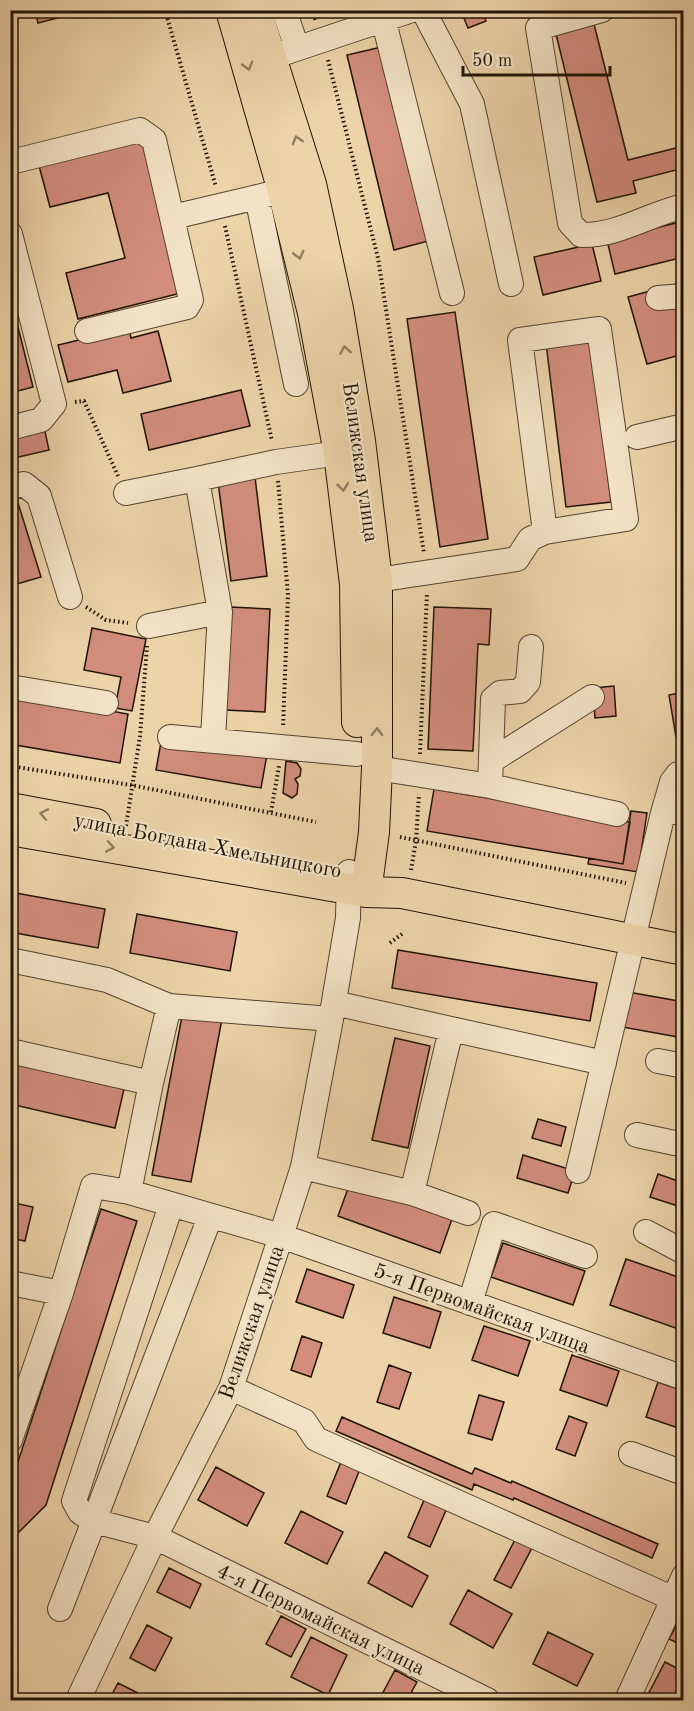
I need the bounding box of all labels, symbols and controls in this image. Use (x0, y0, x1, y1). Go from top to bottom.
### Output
scale bar (463, 39, 610, 77)
text: 50 m (472, 52, 512, 70)
one-way arrow (241, 61, 254, 71)
one-way arrow (292, 135, 304, 146)
one-way arrow (291, 250, 304, 260)
one-way arrow (339, 346, 352, 356)
street label: Велижская улица (338, 381, 381, 544)
one-way arrow (337, 483, 349, 492)
one-way arrow (371, 728, 383, 737)
one-way arrow (39, 808, 49, 821)
street label: улица Богдана Хмельницкого (72, 810, 343, 883)
one-way arrow (104, 840, 114, 853)
street label: Велижская улица (216, 1243, 289, 1402)
street label: 5-я Первомайская улица (370, 1260, 593, 1358)
street label: 4-я Первомайская улица (213, 1561, 428, 1680)

